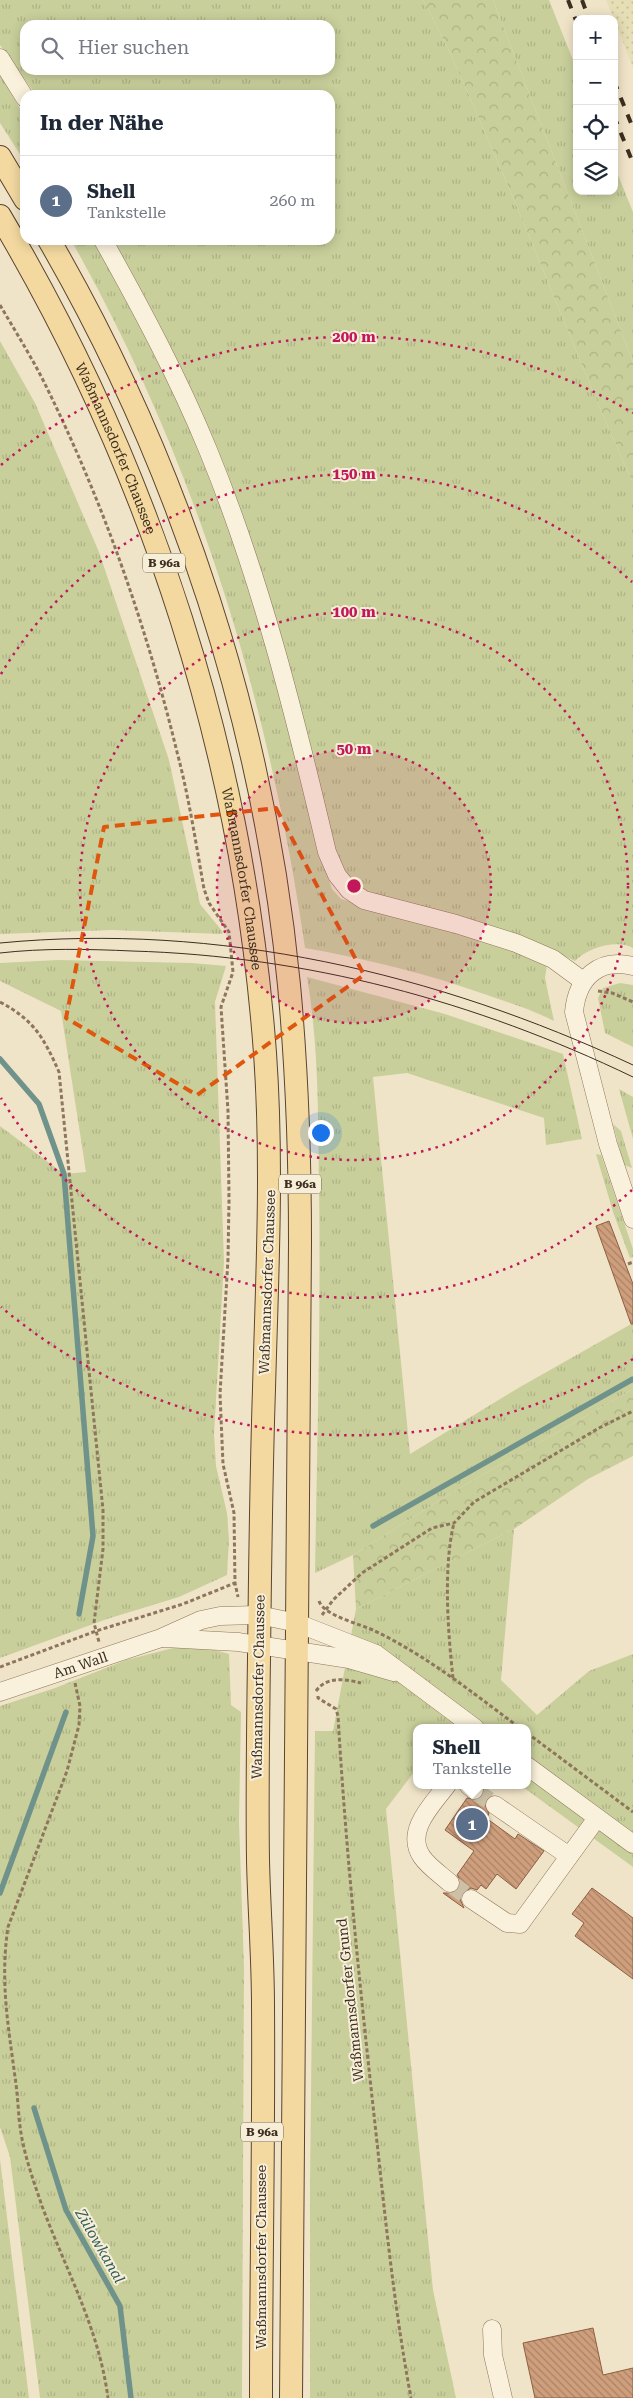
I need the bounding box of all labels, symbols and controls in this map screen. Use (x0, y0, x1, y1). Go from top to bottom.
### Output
map controls (573, 15, 618, 195)
button: + (573, 15, 618, 60)
search box (20, 20, 335, 75)
icon: search (38, 34, 66, 62)
text: Hier suchen (78, 36, 189, 59)
button: − (573, 60, 618, 105)
button: locate (573, 105, 618, 150)
text: In der Nähe (40, 111, 163, 135)
button: layers (573, 150, 618, 195)
text: Shell (87, 180, 135, 203)
text: 1 (52, 191, 60, 210)
text: 260 m (269, 191, 315, 210)
text: Tankstelle (87, 203, 166, 222)
text: 200 m (332, 328, 376, 346)
street label: Waßmannsdorfer Chaussee (72, 360, 159, 537)
text: 150 m (332, 465, 376, 483)
road number: B 96a (143, 554, 185, 572)
text: 100 m (332, 603, 376, 621)
text: 50 m (336, 740, 372, 758)
street label: Waßmannsdorfer Chaussee (219, 786, 265, 971)
centre of rings (345, 877, 363, 895)
your location (308, 1120, 334, 1146)
road number: B 96a (279, 1174, 321, 1194)
street label: Waßmannsdorfer Chaussee (256, 1189, 278, 1375)
street label: Waßmannsdorfer Chaussee (248, 1594, 268, 1779)
street label: Am Wall (51, 1648, 110, 1681)
popup (413, 1724, 531, 1789)
text: Shell (432, 1736, 481, 1759)
text: Tankstelle (432, 1759, 512, 1778)
pin: 1 (456, 1805, 488, 1843)
street label: Waßmannsdorfer Grund (333, 1918, 367, 2082)
road number: B 96a (241, 2122, 283, 2142)
street label: Waßmannsdorfer Chaussee (253, 2164, 269, 2349)
water label: Zülowkanal (71, 2205, 129, 2287)

